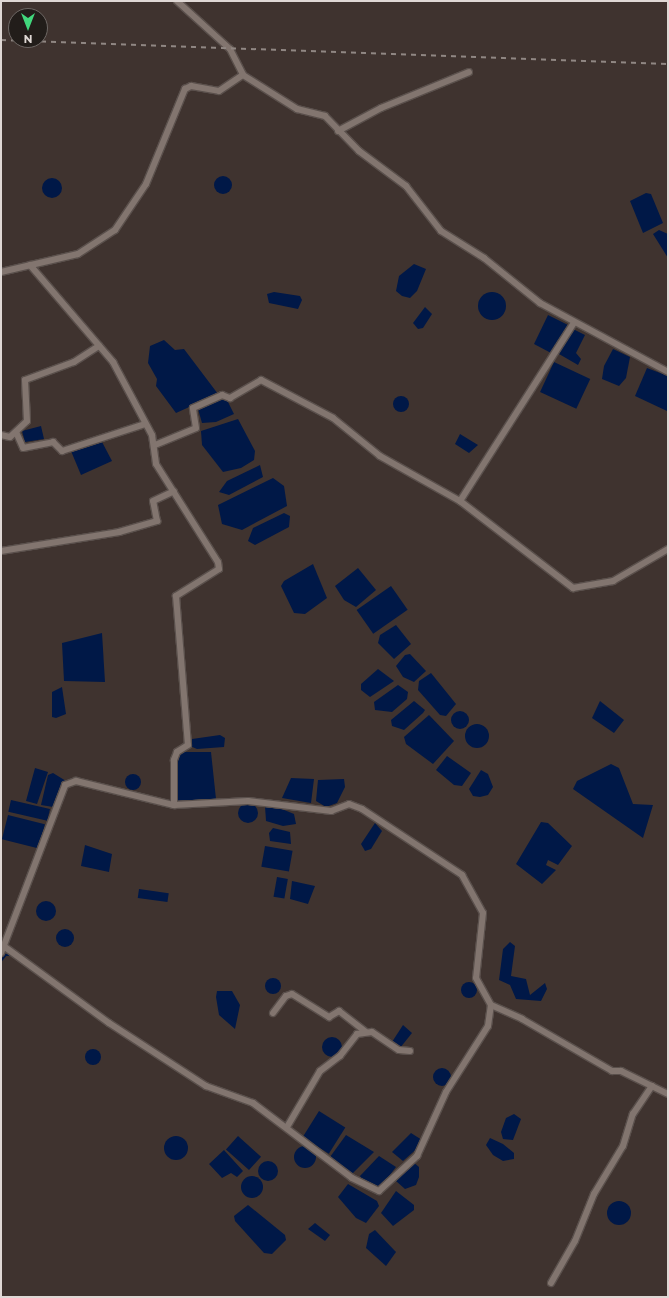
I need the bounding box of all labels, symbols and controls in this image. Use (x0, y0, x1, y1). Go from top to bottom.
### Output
north arrow (8, 8, 48, 48)
text: N (24, 32, 32, 46)

